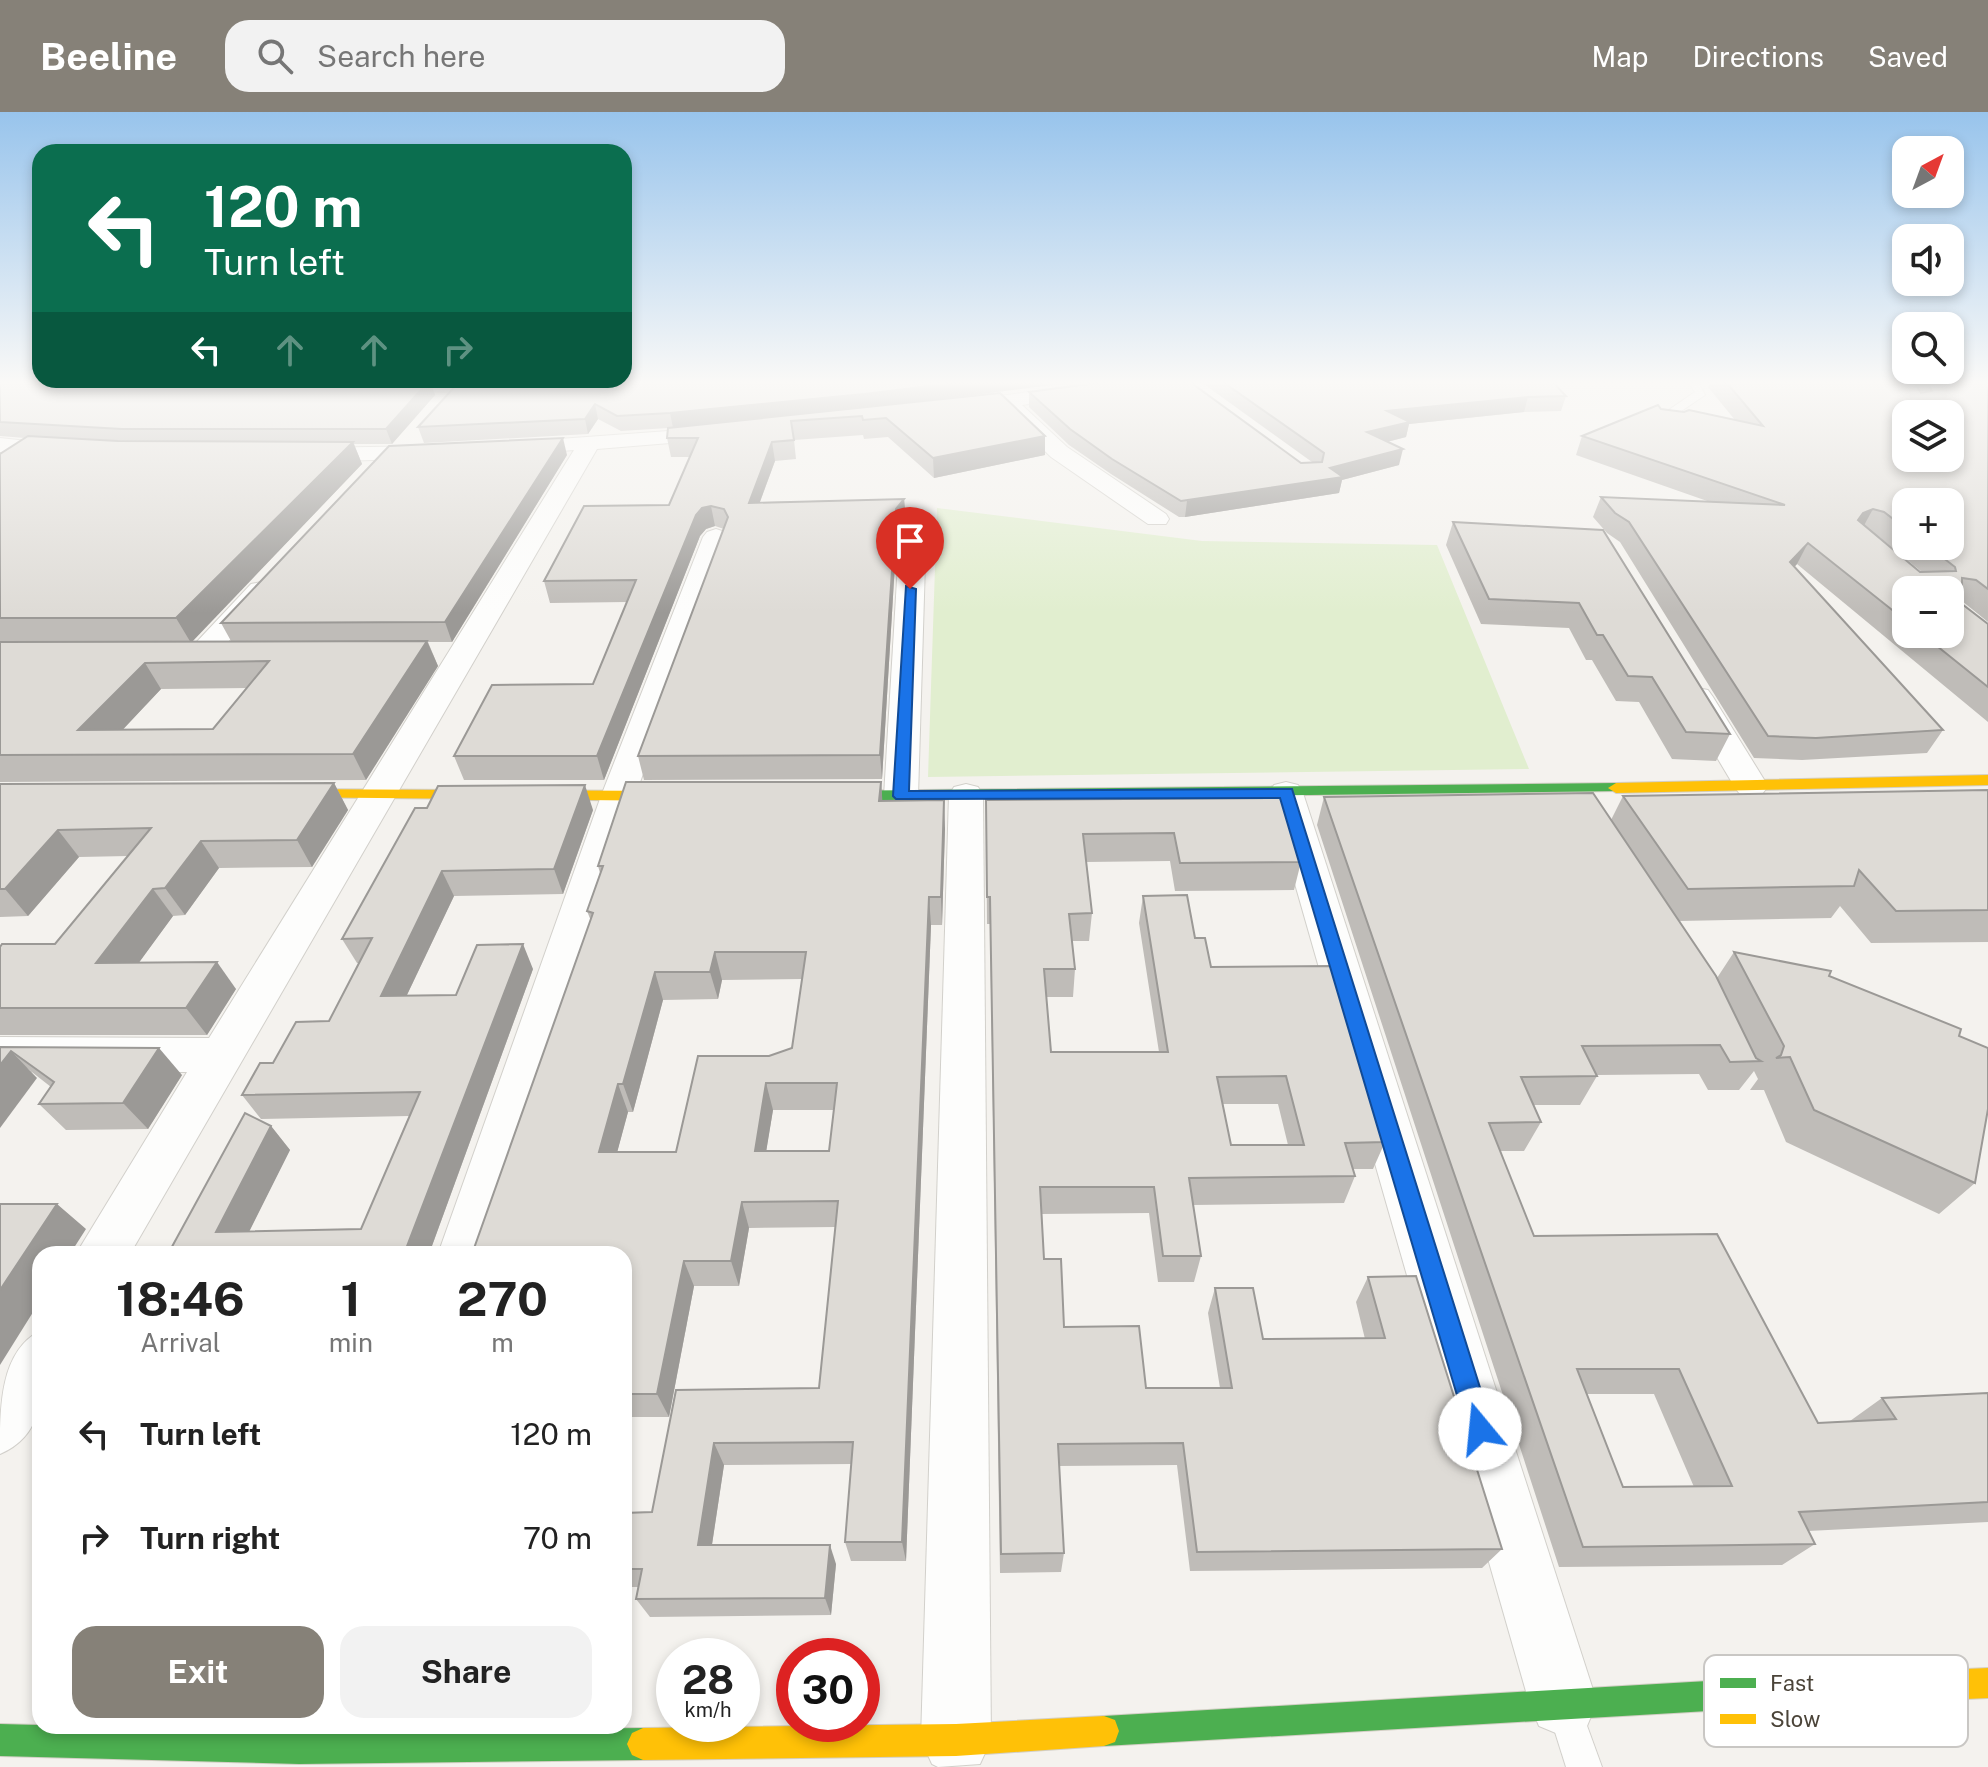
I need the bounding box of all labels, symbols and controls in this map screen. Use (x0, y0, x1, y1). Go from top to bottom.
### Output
search box (225, 20, 785, 92)
text: Beeline (40, 34, 177, 79)
icon: search (253, 34, 297, 78)
text: Search here (317, 38, 486, 74)
text: Map (1592, 40, 1648, 73)
text: Directions (1692, 40, 1824, 73)
text: Saved (1868, 40, 1948, 73)
north arrow (1892, 136, 1964, 208)
map controls (1892, 136, 1964, 648)
text: 120 m (204, 174, 362, 240)
icon: left (72, 176, 176, 280)
button: sound (1892, 224, 1964, 296)
text: Turn left (204, 241, 345, 283)
button: search (1892, 312, 1964, 384)
icon: left (184, 328, 228, 372)
icon: ahead (268, 328, 312, 372)
icon: ahead (352, 328, 396, 372)
icon: right (436, 328, 480, 372)
button: layers (1892, 400, 1964, 472)
button: + (1892, 488, 1964, 560)
pin (876, 507, 944, 589)
icon: arrive (888, 519, 932, 563)
button: − (1892, 576, 1964, 648)
text: 18:46 (116, 1270, 245, 1327)
text: 1 (341, 1270, 361, 1327)
text: 270 (457, 1270, 548, 1327)
text: Arrival (140, 1327, 221, 1358)
text: min (329, 1327, 373, 1358)
text: m (491, 1327, 514, 1358)
position arrow (1438, 1387, 1522, 1471)
icon: left (72, 1412, 116, 1456)
text: Turn left (140, 1416, 261, 1452)
text: 120 m (510, 1416, 592, 1452)
icon: right (72, 1516, 116, 1560)
text: Turn right (140, 1520, 280, 1556)
text: 70 m (523, 1520, 592, 1556)
button: Exit (72, 1626, 324, 1718)
button: Share (340, 1626, 592, 1718)
speed limit sign: 30 (776, 1638, 880, 1742)
legend (1704, 1655, 1968, 1747)
text: 28 (682, 1656, 734, 1703)
text: Fast (1770, 1670, 1814, 1696)
text: km/h (684, 1698, 732, 1722)
text: Slow (1770, 1706, 1820, 1732)

